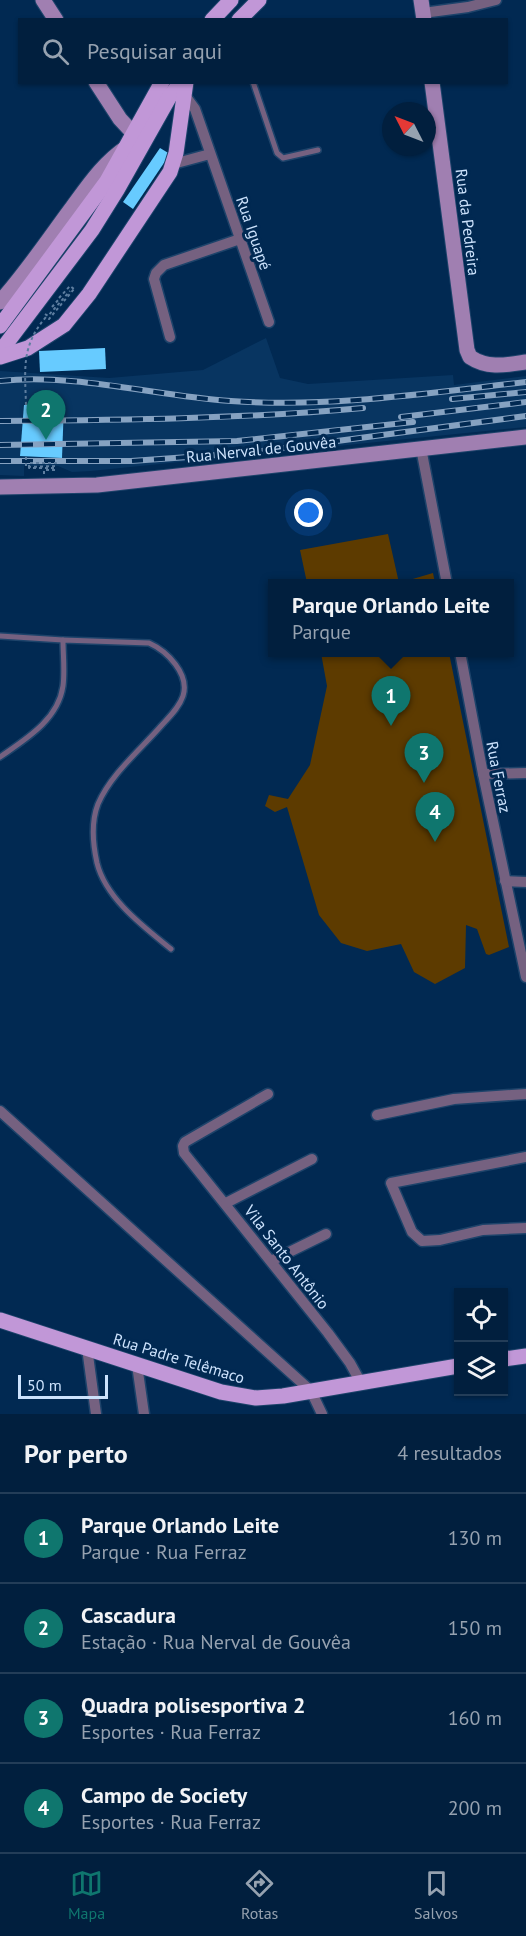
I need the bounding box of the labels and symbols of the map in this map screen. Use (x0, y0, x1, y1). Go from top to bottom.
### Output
north arrow (382, 102, 436, 156)
street label: Rua da Pedreira (452, 168, 484, 276)
street label: Rua Iguapé (232, 193, 276, 273)
pin: 2 (26, 390, 66, 440)
street label: Rua Nerval de Gouvêa (185, 431, 337, 467)
your location (294, 498, 323, 527)
pin: 1 (372, 676, 410, 726)
pin: 3 (404, 734, 444, 783)
street label: Rua Ferraz (482, 739, 516, 815)
pin: 4 (416, 792, 454, 842)
street label: Vila Santo Antônio (240, 1200, 334, 1313)
street label: Rua Padre Telêmaco (111, 1328, 247, 1388)
scale bar (18, 1372, 108, 1400)

